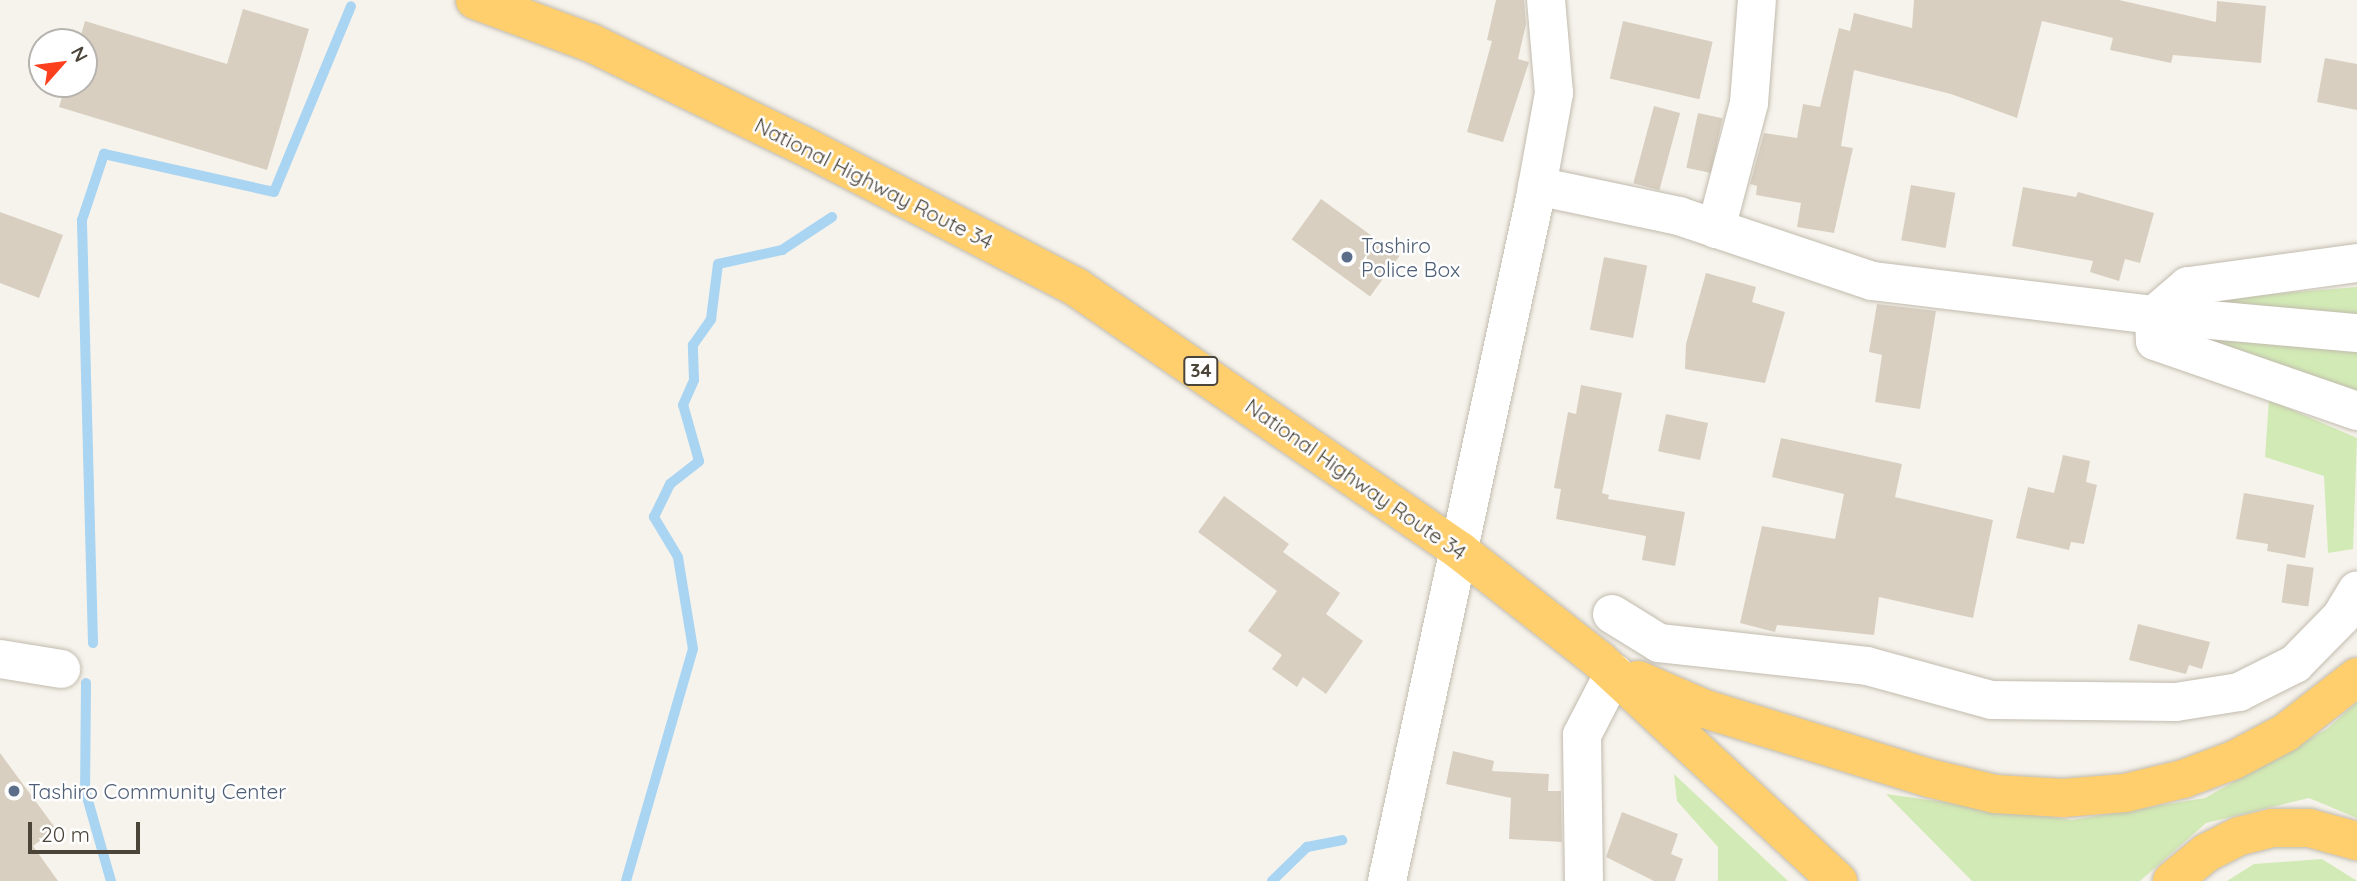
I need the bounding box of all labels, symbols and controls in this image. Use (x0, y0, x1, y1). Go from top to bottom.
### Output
north arrow (28, 28, 98, 98)
text: N (66, 42, 94, 66)
street label: National Highway Route 34 (751, 112, 997, 254)
place label: Tashiro Police Box (1361, 232, 1460, 282)
marker: Tashiro Police Box (1339, 249, 1355, 265)
road number: 34 (1182, 356, 1220, 386)
street label: National Highway Route 34 (1241, 393, 1471, 565)
place label: Tashiro Community Center (28, 778, 286, 804)
marker: Tashiro Community Center (6, 783, 22, 799)
scale bar (32, 808, 144, 852)
text: 20 m (41, 821, 90, 847)

